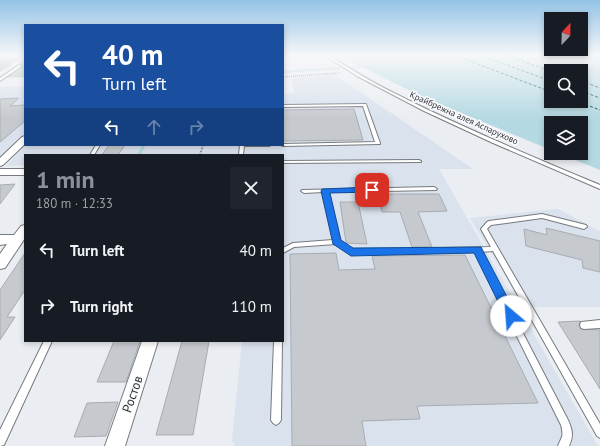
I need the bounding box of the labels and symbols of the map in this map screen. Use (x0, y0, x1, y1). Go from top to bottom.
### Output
north arrow (544, 12, 588, 56)
street label: Крайбрежна алея Аспарухово (408, 89, 520, 147)
pin (355, 173, 389, 207)
position arrow (490, 295, 532, 337)
street label: Ростов (118, 374, 147, 415)

